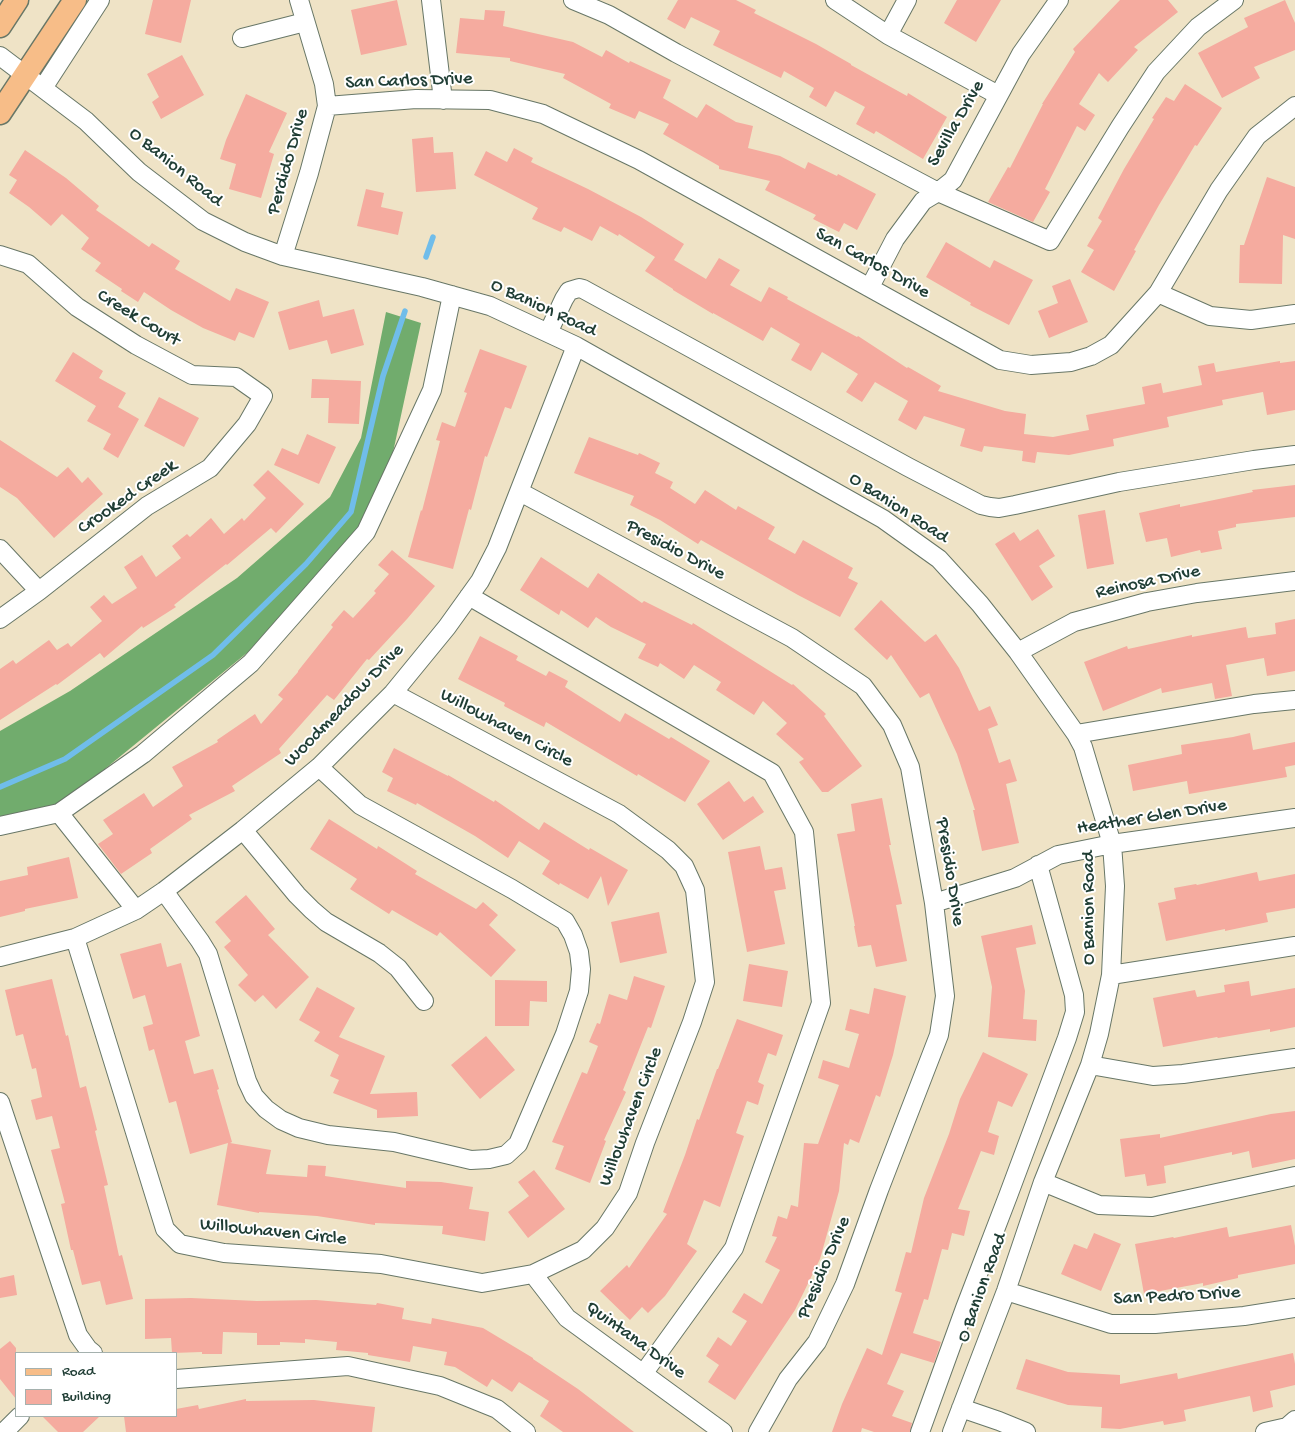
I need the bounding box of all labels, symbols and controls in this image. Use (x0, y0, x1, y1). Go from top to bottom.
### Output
street label: San Carlos Drive (345, 68, 473, 96)
street label: Sevilla Drive (923, 77, 991, 171)
street label: Perdido Drive (263, 106, 315, 218)
street label: O Banion Road (123, 123, 227, 213)
street label: San Carlos Drive (811, 223, 933, 305)
street label: O Banion Road (486, 275, 600, 343)
street label: Creek Court (92, 285, 184, 353)
street label: Crooked Creek (74, 455, 182, 541)
street label: O Banion Road (844, 468, 952, 550)
street label: Presidio Drive (621, 515, 729, 587)
street label: Reinosa Drive (1094, 561, 1202, 605)
street label: Woodmeadow Drive (280, 640, 410, 772)
street label: Willowhaven Circle (436, 684, 576, 774)
street label: Heather Glen Drive (1076, 795, 1228, 841)
street label: Presidio Drive (929, 816, 969, 928)
street label: O Banion Road (1079, 851, 1101, 965)
street label: Willowhaven Circle (595, 1044, 669, 1190)
street label: Presidio Drive (793, 1213, 857, 1323)
street label: Willowhaven Circle (199, 1214, 347, 1252)
street label: O Banion Road (953, 1230, 1013, 1346)
street label: San Pedro Drive (1113, 1282, 1241, 1312)
street label: Quintana Drive (580, 1297, 690, 1385)
legend (15, 1352, 178, 1417)
text: Road (62, 1363, 95, 1381)
text: Building (62, 1388, 111, 1406)

